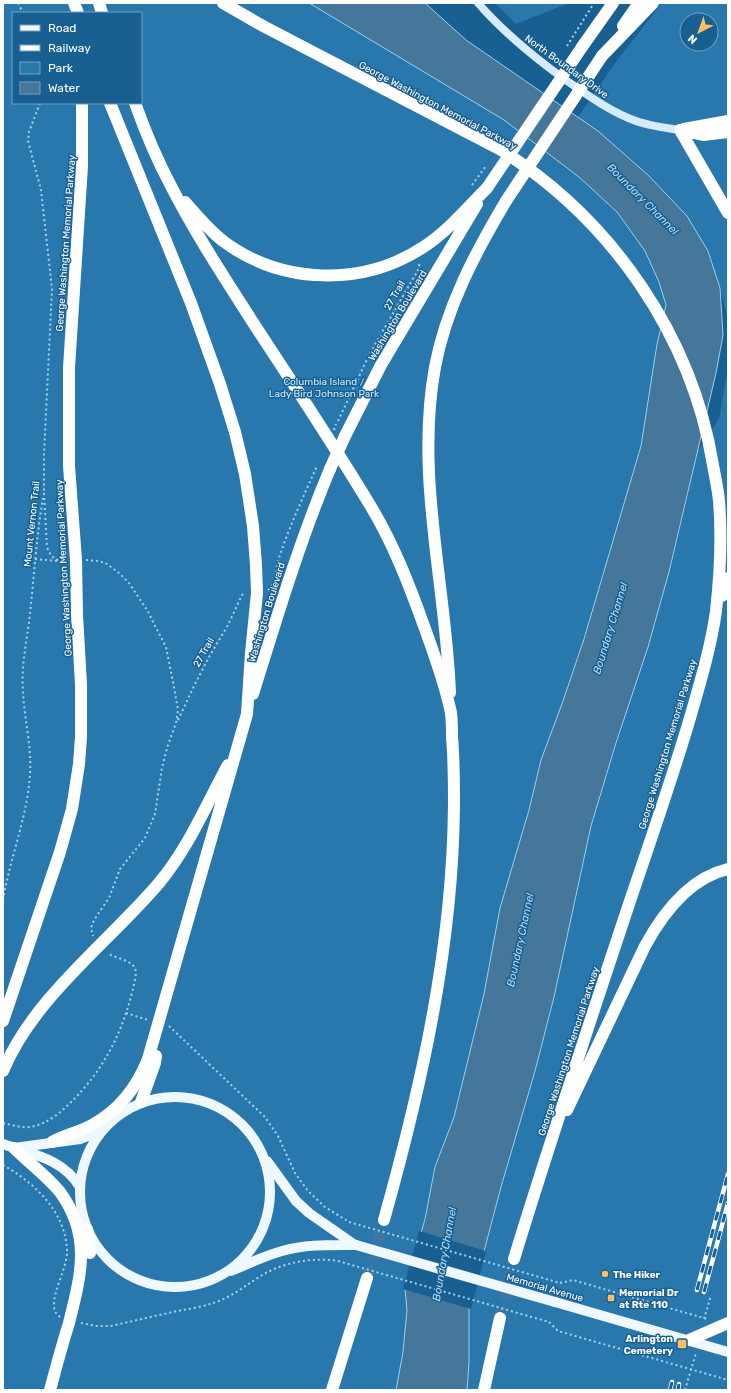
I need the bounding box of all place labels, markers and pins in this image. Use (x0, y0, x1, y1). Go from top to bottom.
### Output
marker: The Hiker (600, 1269, 610, 1279)
place label: The Hiker (613, 1269, 661, 1281)
place label: Memorial Dr at Rte 110 (619, 1287, 679, 1311)
marker: Memorial Dr at Rte 110 (606, 1293, 616, 1303)
place label: Arlington Cemetery (624, 1333, 673, 1357)
marker: Arlington Cemetery (676, 1338, 688, 1350)

